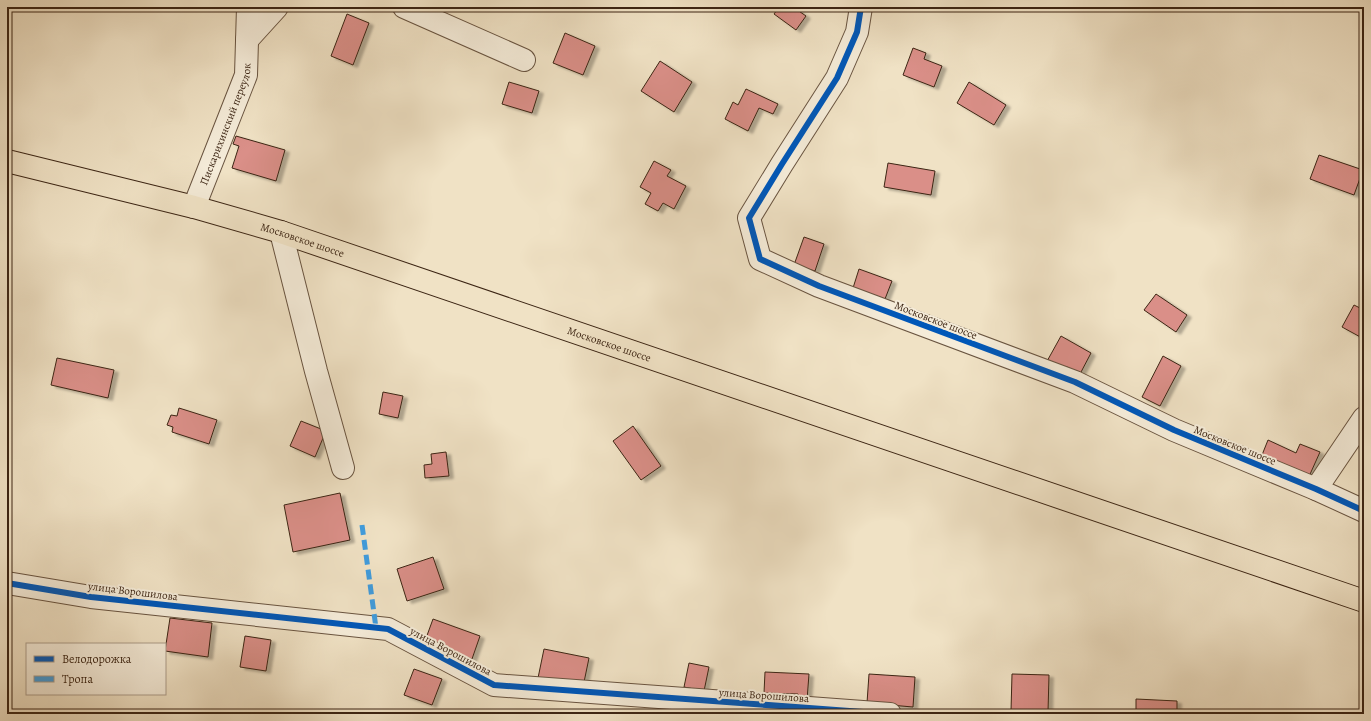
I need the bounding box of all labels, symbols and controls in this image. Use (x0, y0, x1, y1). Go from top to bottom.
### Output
street label: Пискарихинский переулок (196, 63, 254, 187)
street label: Московское шоссе (259, 219, 346, 261)
street label: Московское шоссе (892, 298, 979, 343)
street label: Московское шоссе (565, 323, 653, 366)
street label: Московское шоссе (1191, 422, 1278, 469)
street label: улица Ворошилова (86, 578, 180, 605)
street label: улица Ворошилова (406, 623, 495, 680)
legend (26, 643, 166, 695)
text: Велодорожка (62, 651, 132, 667)
text: Тропа (62, 671, 93, 687)
street label: улица Ворошилова (717, 685, 811, 706)

